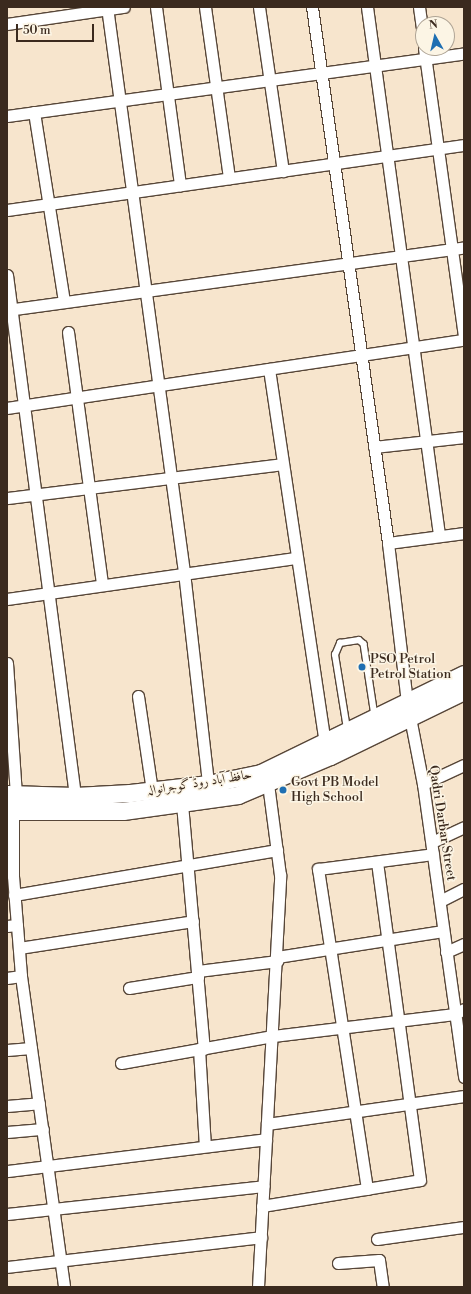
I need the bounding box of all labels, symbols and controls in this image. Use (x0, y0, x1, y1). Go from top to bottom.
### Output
scale bar (18, 16, 96, 42)
north arrow (415, 16, 455, 56)
text: N (428, 18, 439, 33)
text: 50 m (23, 23, 51, 38)
place label: PSO Petrol Petrol Station (370, 652, 451, 683)
marker: PSO Petrol Petrol Station (357, 662, 367, 672)
street label: Qadri Darbar Street (425, 764, 459, 882)
street label: حافظ آباد روڈ گوجرانوالہ (145, 767, 253, 799)
place label: Govt PB Model High School (291, 775, 379, 806)
marker: Govt PB Model High School (278, 785, 288, 795)

